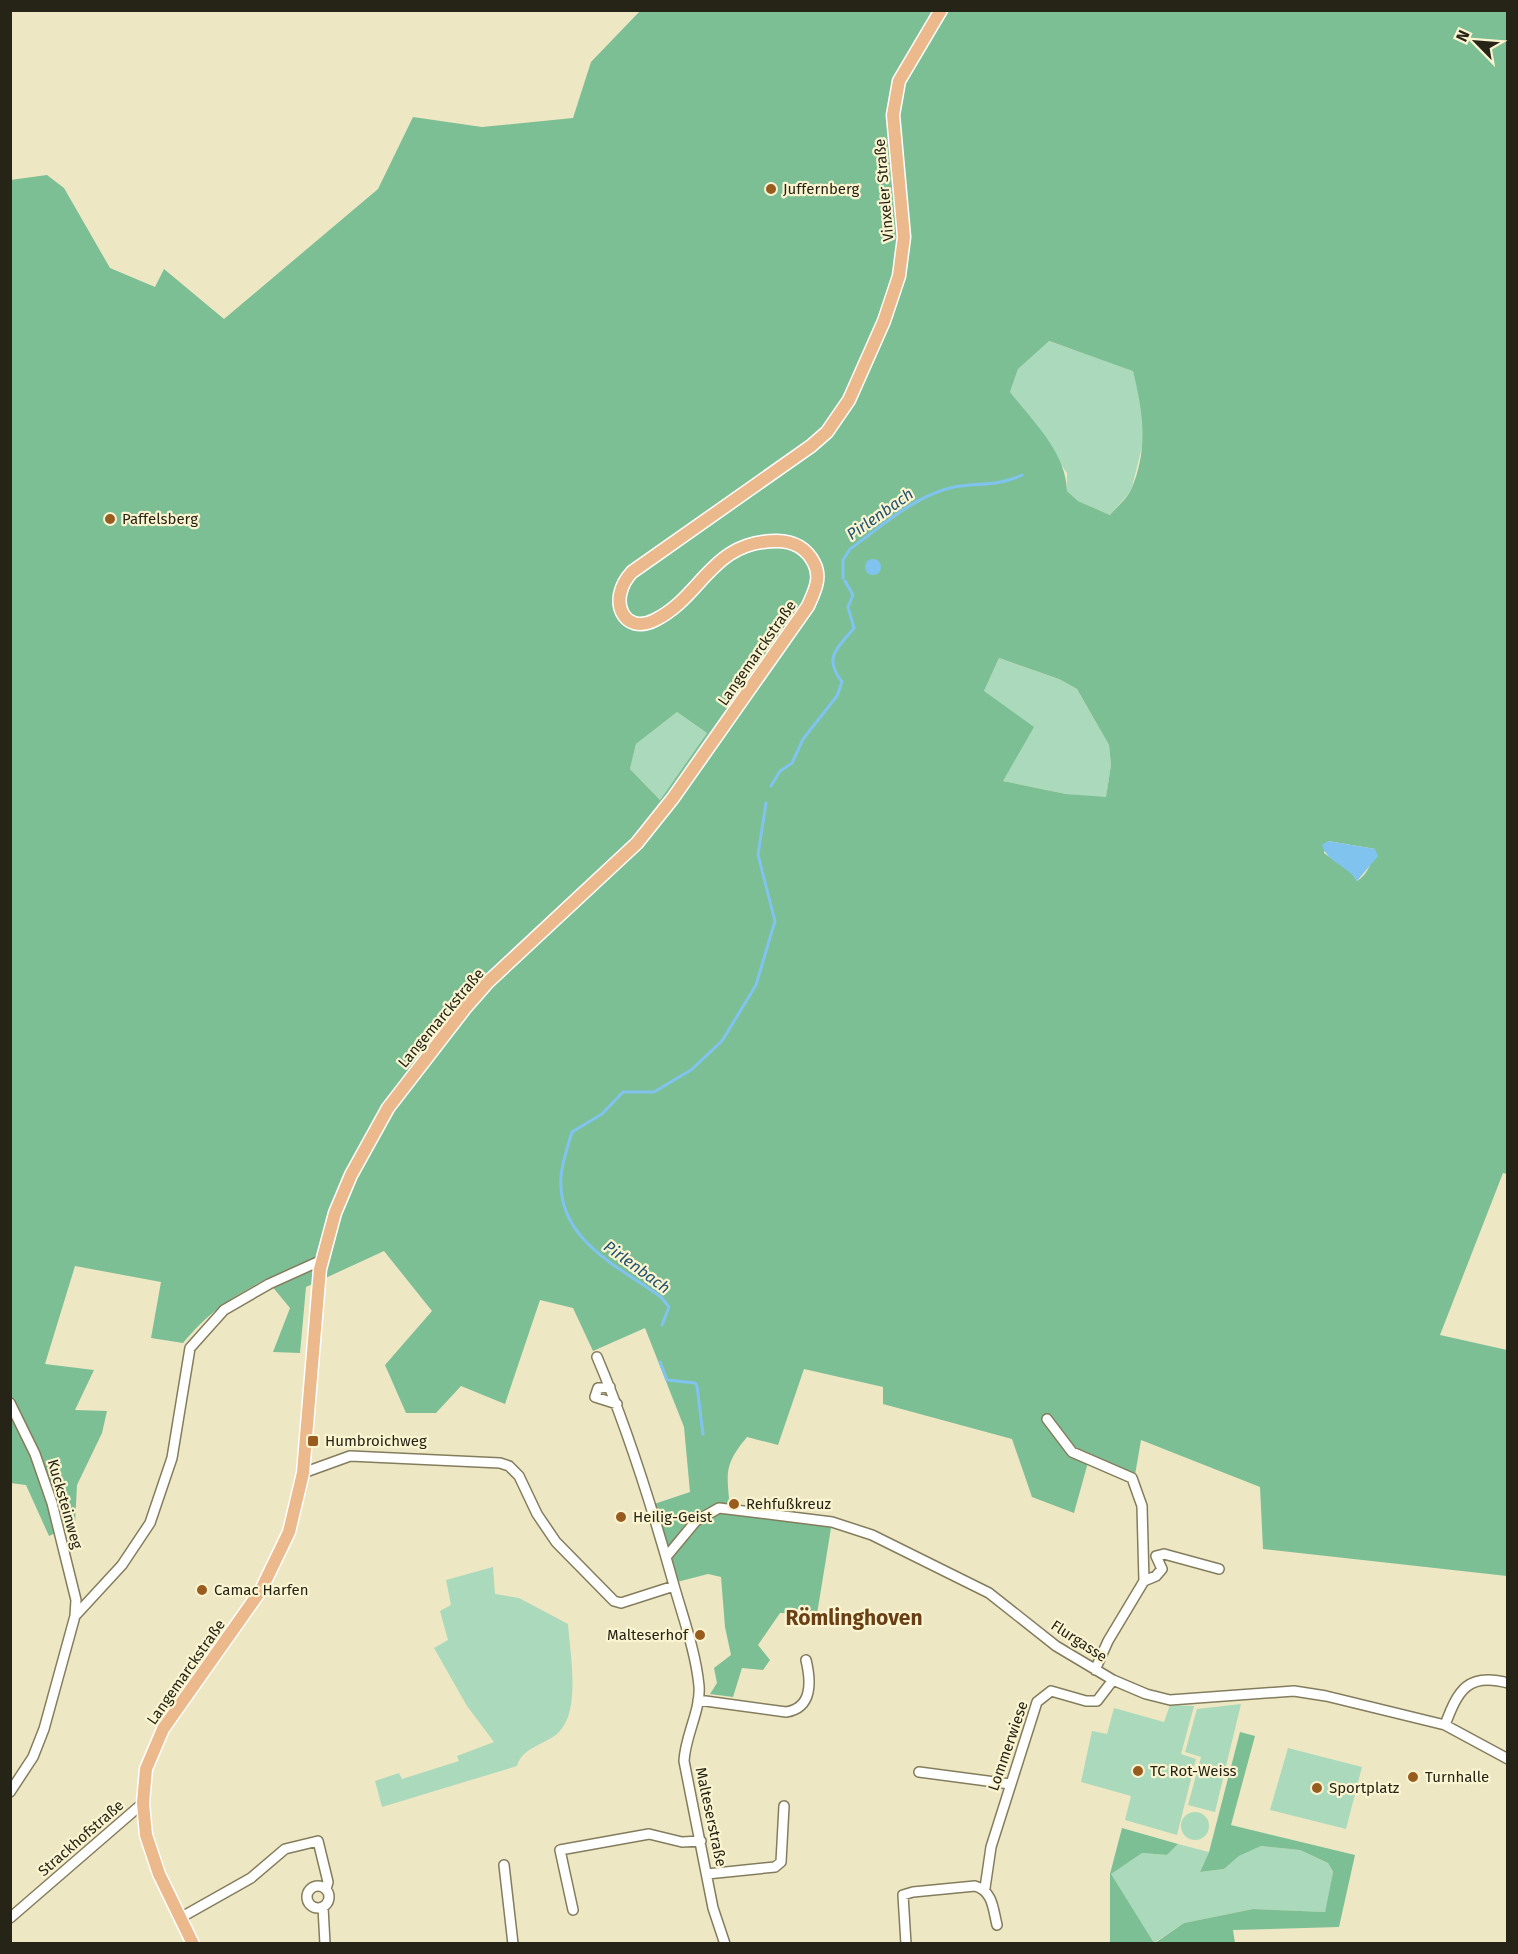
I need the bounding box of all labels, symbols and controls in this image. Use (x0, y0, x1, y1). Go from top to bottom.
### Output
north arrow (1446, 12, 1506, 72)
text: N (1452, 27, 1474, 45)
street label: Vinxeler Straße (871, 138, 897, 242)
place label: Juffernberg (783, 180, 860, 198)
marker: Juffernberg (764, 182, 778, 196)
water label: Pirlenbach (843, 484, 917, 544)
place label: Paffelsberg (122, 510, 198, 528)
marker: Paffelsberg (103, 512, 117, 526)
street label: Langemarckstraße (714, 597, 800, 709)
street label: Langemarckstraße (394, 965, 488, 1071)
water label: Pirlenbach (600, 1237, 674, 1297)
place label: Humbroichweg (325, 1432, 427, 1450)
marker: Humbroichweg (306, 1434, 320, 1448)
street label: Kucksteinweg (44, 1457, 86, 1551)
place label: Rehfußkreuz (746, 1495, 831, 1513)
marker: Rehfußkreuz (727, 1497, 741, 1511)
place label: Heilig-Geist (633, 1508, 713, 1526)
marker: Heilig-Geist (614, 1510, 628, 1524)
place label: Camac Harfen (214, 1581, 309, 1599)
marker: Camac Harfen (195, 1583, 209, 1597)
district label: Römlinghoven (785, 1605, 923, 1631)
street label: Langemarckstraße (143, 1616, 229, 1728)
street label: Flurgasse (1047, 1616, 1111, 1666)
place label: Malteserhof (607, 1626, 689, 1644)
marker: Malteserhof (693, 1628, 707, 1642)
street label: Lommerwiese (984, 1699, 1032, 1793)
place label: TC Rot-Weiss (1150, 1762, 1237, 1780)
marker: TC Rot-Weiss (1131, 1764, 1145, 1778)
street label: Malteserstraße (692, 1766, 730, 1868)
place label: Turnhalle (1425, 1768, 1489, 1786)
marker: Turnhalle (1406, 1770, 1420, 1784)
place label: Sportplatz (1329, 1779, 1400, 1797)
marker: Sportplatz (1310, 1781, 1324, 1795)
street label: Strackhofstraße (35, 1796, 127, 1880)

